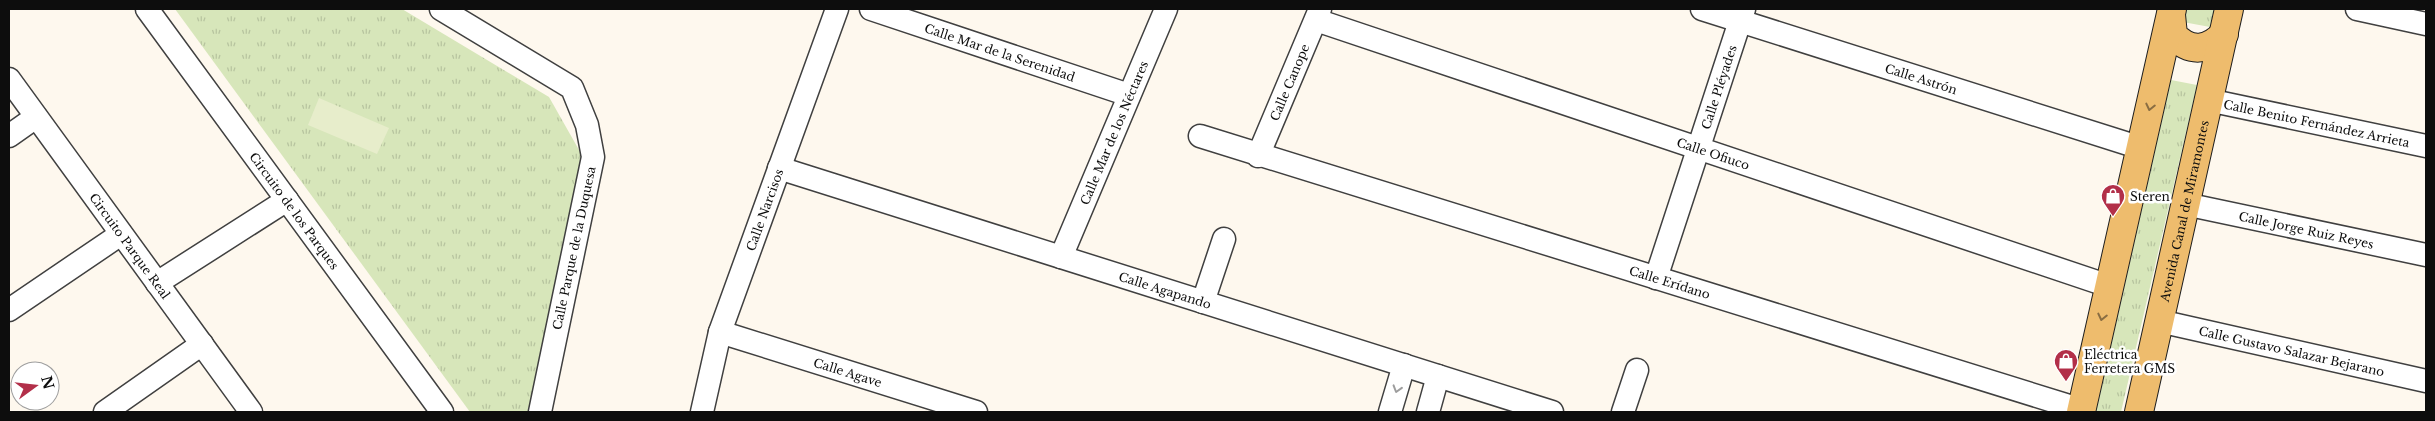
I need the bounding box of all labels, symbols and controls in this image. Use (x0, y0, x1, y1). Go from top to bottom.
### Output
street label: Calle Mar de la Serenidad (923, 20, 1077, 84)
street label: Calle Canope (1266, 42, 1312, 123)
street label: Calle Pléyades (1698, 43, 1739, 131)
street label: Calle Mar de los Néctares (1076, 58, 1151, 207)
street label: Calle Astrón (1883, 60, 1959, 97)
street label: Calle Benito Fernández Arrieta (2222, 96, 2411, 150)
one-way arrow (2145, 103, 2156, 112)
street label: Avenida Canal de Miramontes (2156, 119, 2211, 304)
street label: Calle Ofiuco (1675, 134, 1752, 172)
street label: Circuito de los Parques (247, 149, 343, 272)
street label: Calle Parque de la Duquesa (549, 165, 599, 331)
street label: Calle Narcisos (743, 167, 786, 253)
shop icon: Steren (2100, 183, 2126, 217)
place label: Steren (2130, 189, 2170, 204)
street label: Circuito Parque Real (87, 190, 174, 302)
street label: Calle Jorge Ruiz Reyes (2237, 208, 2375, 251)
street label: Calle Erídano (1628, 262, 1712, 302)
street label: Calle Agapando (1117, 268, 1213, 312)
one-way arrow (2097, 313, 2108, 322)
street label: Calle Gustavo Salazar Bejarano (2197, 323, 2386, 379)
place label: Eléctrica Ferretera GMS (2084, 347, 2175, 376)
shop icon: Eléctrica Ferretera GMS (2053, 348, 2079, 382)
street label: Calle Agave (812, 354, 884, 390)
north arrow (10, 361, 60, 411)
text: N (37, 374, 58, 391)
one-way arrow (1393, 384, 1403, 392)

